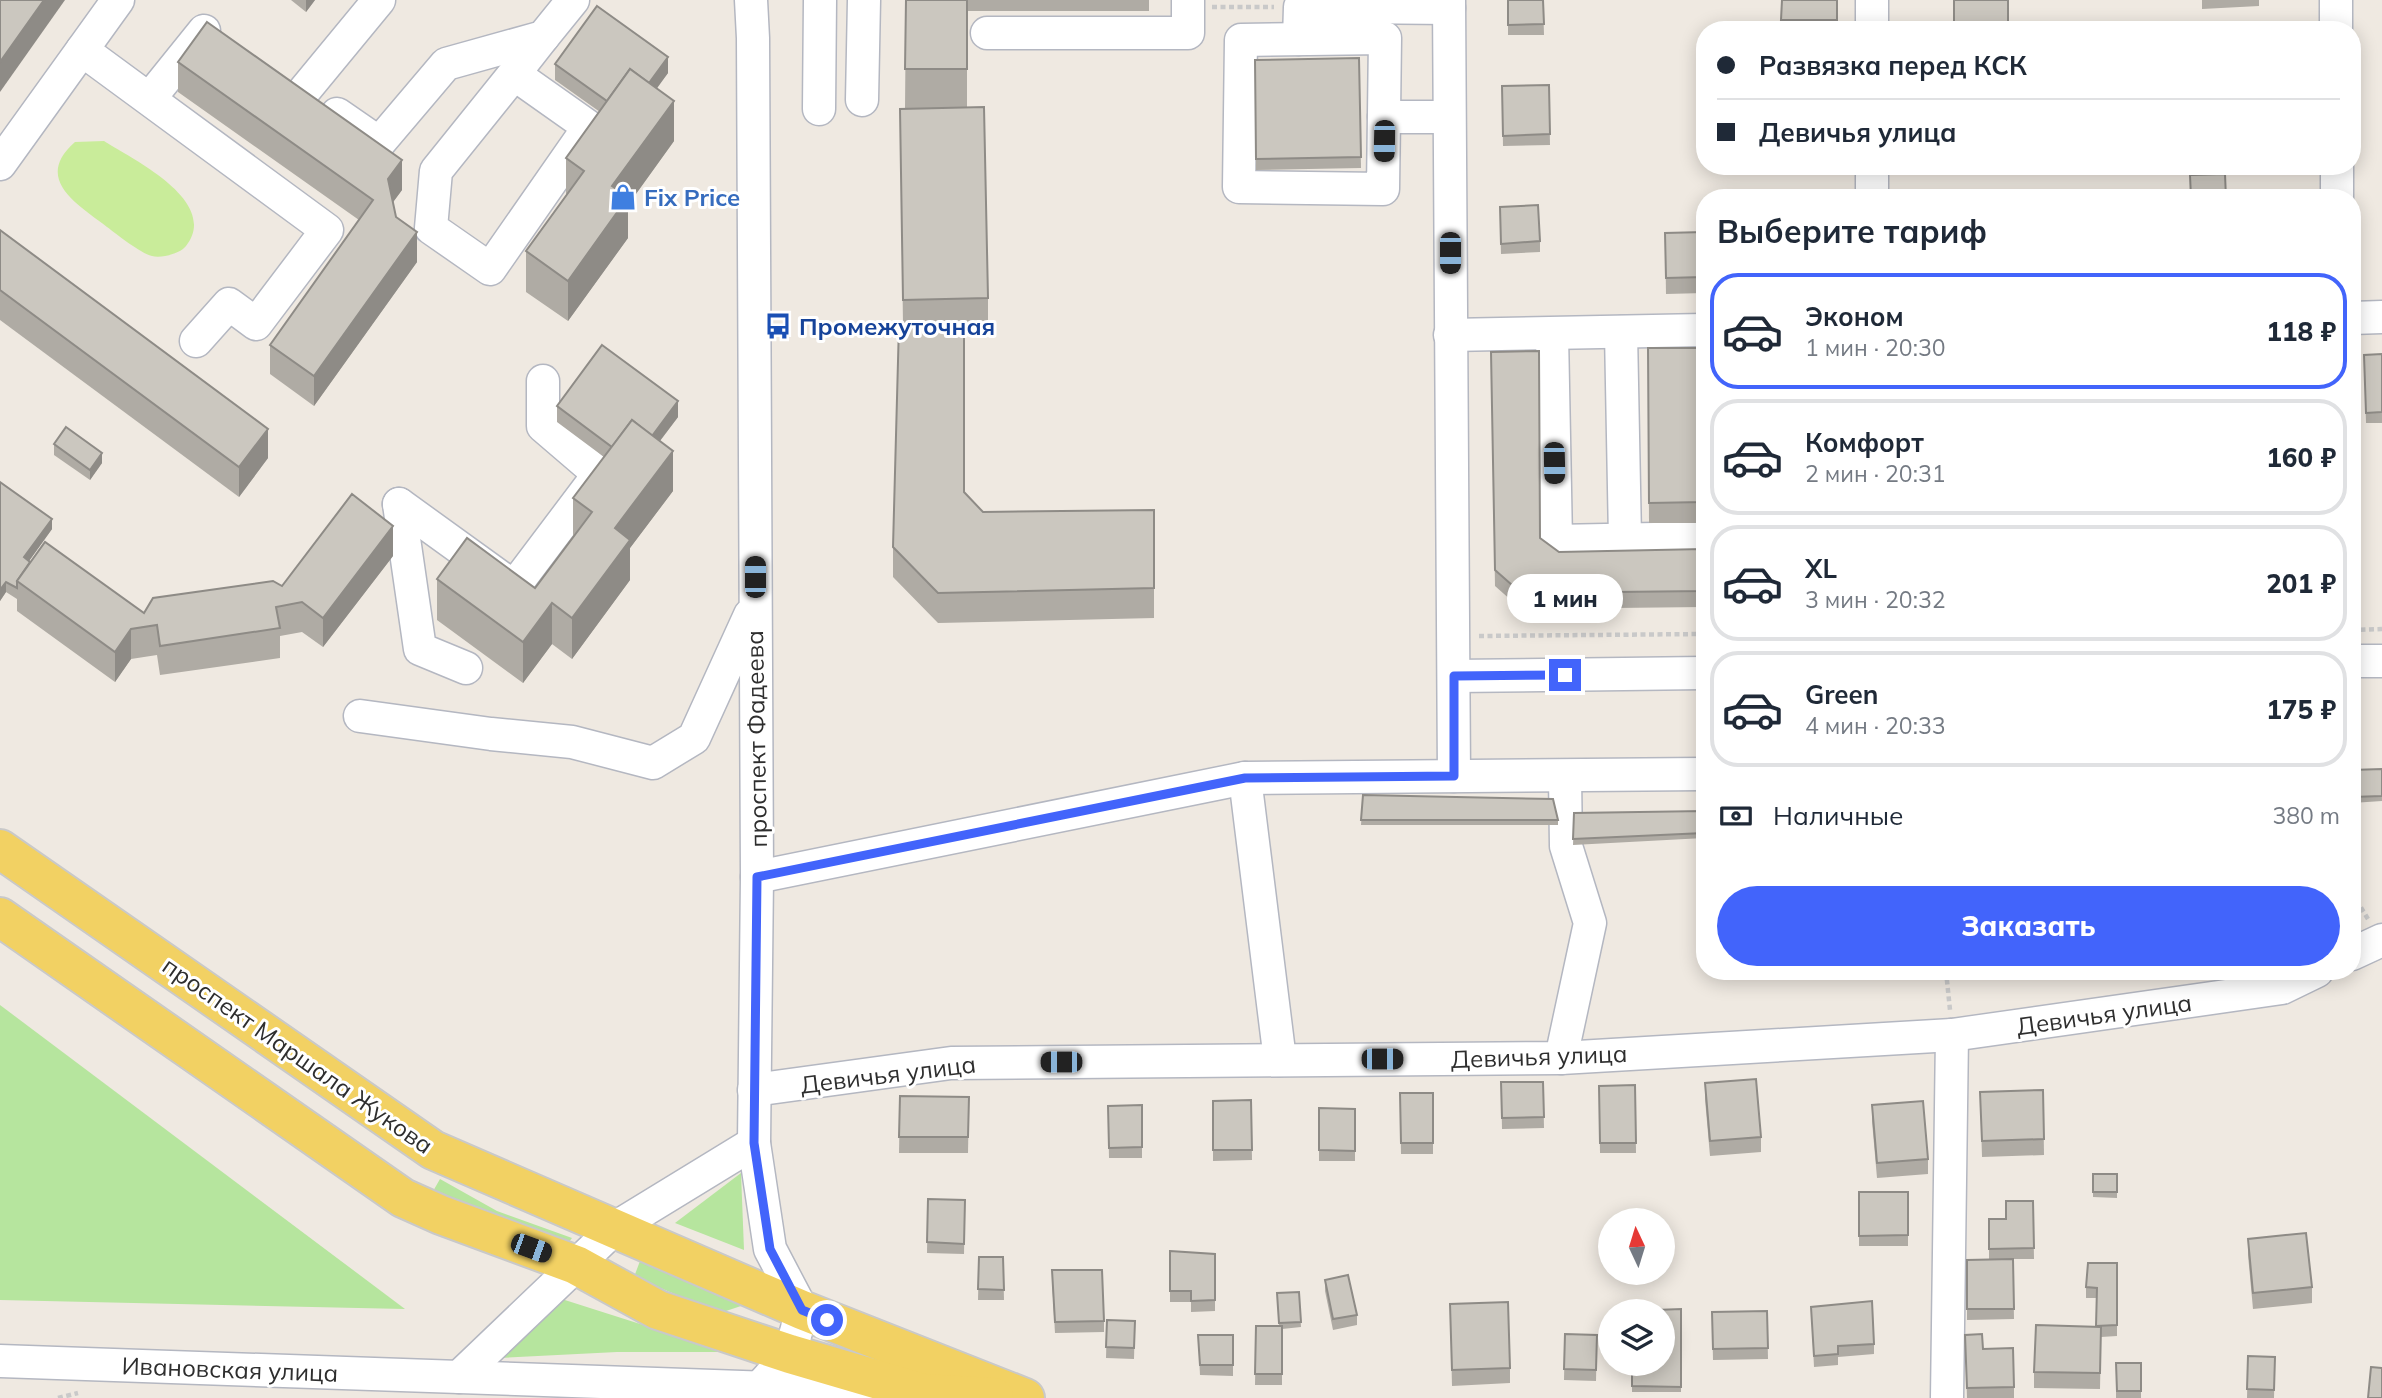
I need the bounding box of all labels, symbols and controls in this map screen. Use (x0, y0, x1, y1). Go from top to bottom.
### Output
text: Развязка перед КСК (1759, 49, 2027, 82)
text: Девичья улица (1759, 116, 1957, 149)
car (1374, 120, 1395, 162)
shop icon: Fix Price (608, 182, 638, 212)
place label: Fix Price (644, 182, 740, 212)
text: Выберите тариф (1717, 211, 1987, 251)
car (1440, 232, 1461, 274)
icon: car (1721, 300, 1784, 363)
text: Эконом (1805, 300, 1904, 333)
bus stop icon: Промежуточная (763, 311, 793, 341)
place label: Промежуточная (799, 311, 995, 341)
text: 118 ₽ (2266, 315, 2336, 348)
text: 1 мин · 20:30 (1805, 333, 1945, 362)
icon: car (1721, 426, 1784, 489)
text: Комфорт (1805, 426, 1924, 459)
text: 160 ₽ (2266, 441, 2336, 474)
car (1544, 442, 1565, 484)
text: 2 мин · 20:31 (1805, 459, 1945, 488)
icon: car (1721, 552, 1784, 615)
text: XL (1805, 552, 1837, 585)
car (745, 556, 766, 598)
text: 201 ₽ (2266, 567, 2336, 600)
callout: 1 мин (1507, 574, 1623, 622)
text: 1 мин (1532, 584, 1598, 613)
text: 3 мин · 20:32 (1805, 585, 1945, 614)
street label: проспект Фадеева (739, 630, 773, 848)
route end (1549, 659, 1581, 691)
icon: car (1721, 678, 1784, 741)
text: Green (1805, 678, 1878, 711)
text: 175 ₽ (2266, 693, 2336, 726)
text: 4 мин · 20:33 (1805, 711, 1945, 740)
icon: cash (1717, 797, 1755, 835)
text: Наличные (1773, 799, 1903, 832)
text: 380 m (2272, 801, 2340, 830)
button: Заказать (1717, 886, 2340, 966)
street label: проспект Маршала Жукова (157, 950, 439, 1160)
street label: Девичья улица (2015, 987, 2193, 1041)
street label: Девичья улица (1450, 1038, 1628, 1074)
street label: Девичья улица (799, 1048, 977, 1100)
car (1362, 1049, 1404, 1070)
car (1041, 1052, 1083, 1073)
north arrow (1598, 1208, 1675, 1284)
map controls (1598, 1208, 1675, 1376)
car (508, 1231, 555, 1265)
button: layers (1598, 1299, 1675, 1376)
route start (811, 1304, 843, 1336)
street label: Ивановская улица (121, 1350, 339, 1388)

